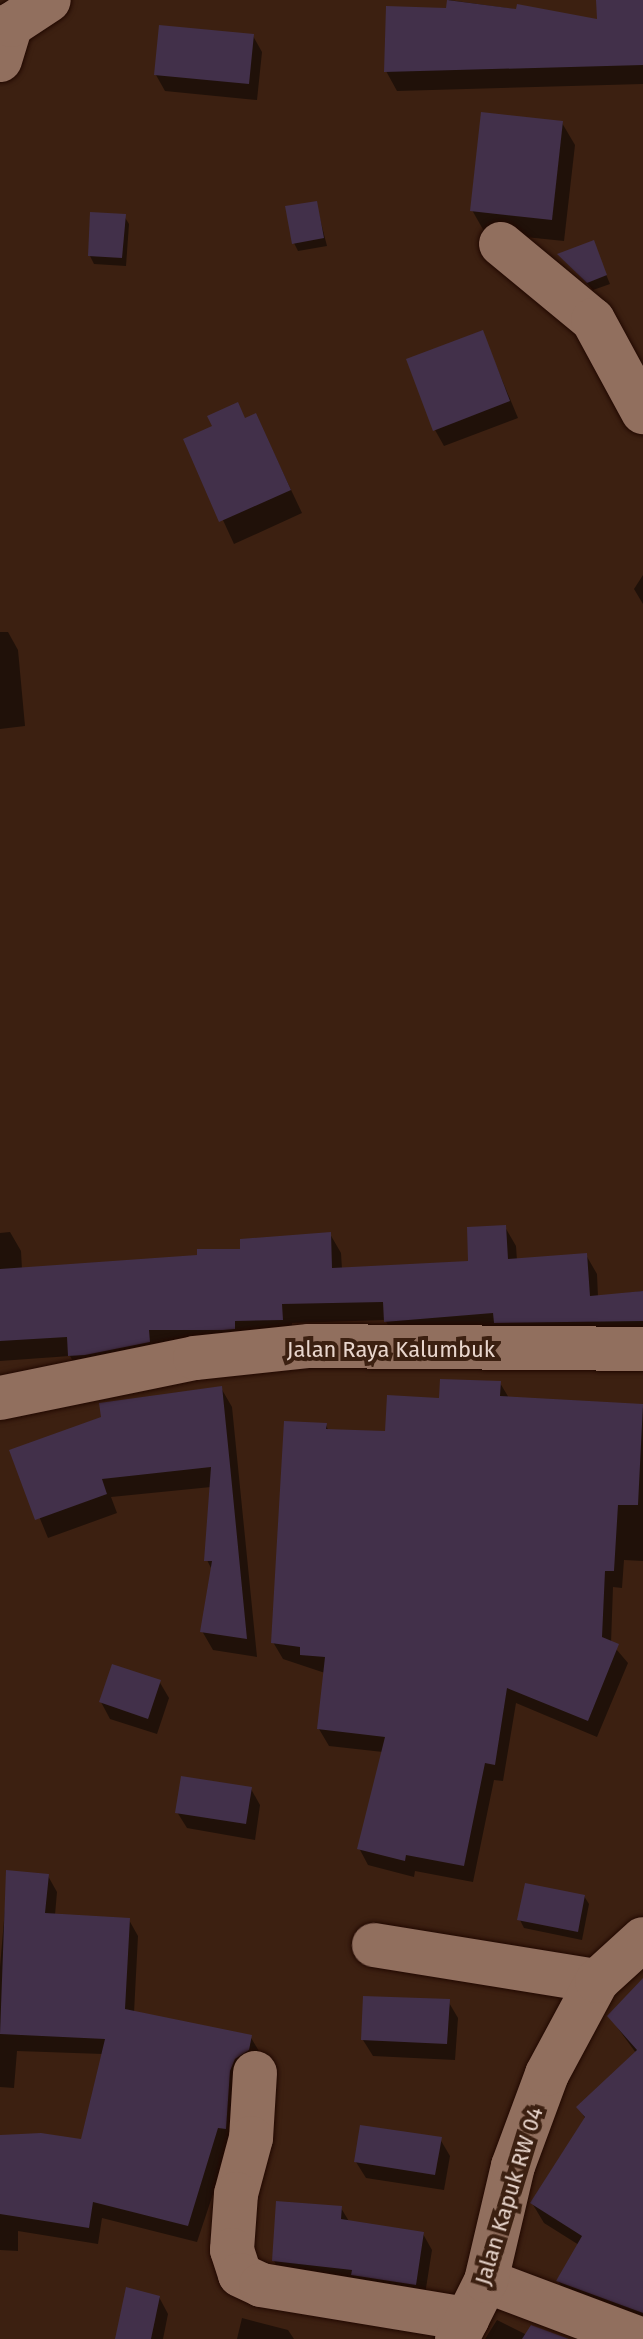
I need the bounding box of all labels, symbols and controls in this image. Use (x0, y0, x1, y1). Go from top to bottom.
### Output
street label: Jalan Raya Kalumbuk (287, 1337, 495, 1363)
street label: Jalan Kapuk RW 04 (469, 2104, 549, 2288)

